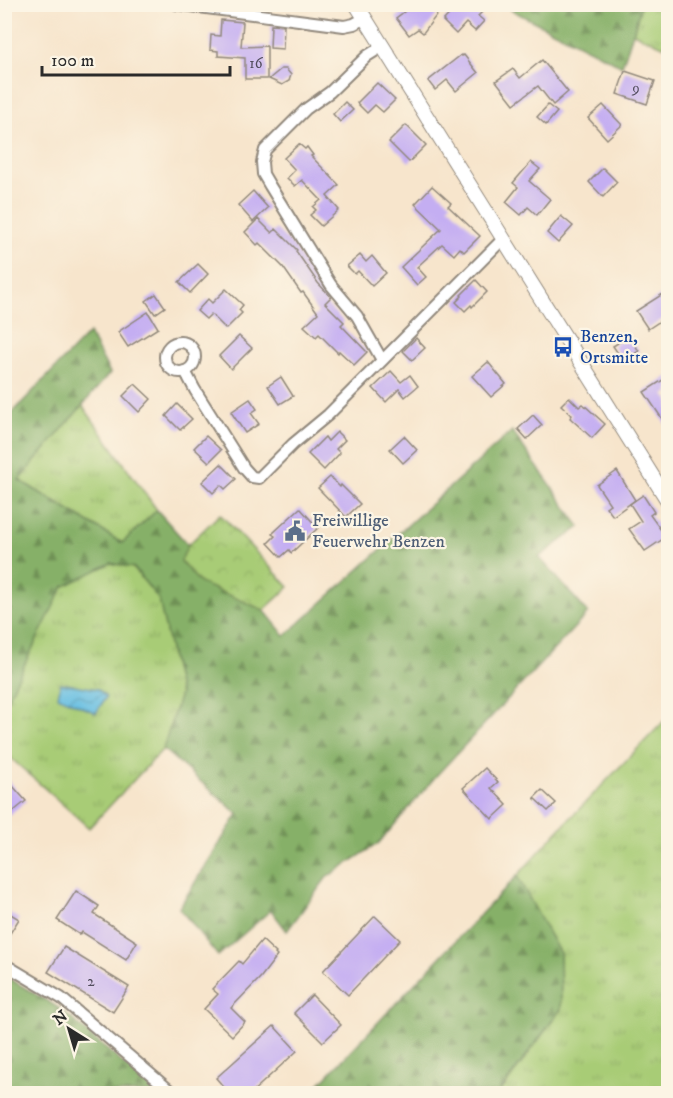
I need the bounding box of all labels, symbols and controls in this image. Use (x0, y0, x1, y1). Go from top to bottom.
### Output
scale bar (42, 39, 230, 77)
text: 100 m (51, 50, 94, 72)
house number: 16 (249, 54, 264, 73)
house number: 9 (631, 79, 640, 98)
place label: Benzen, Ortsmitte (580, 326, 648, 369)
bus stop icon: Benzen, Ortsmitte (551, 335, 575, 359)
place label: Freiwillige Feuerwehr Benzen (312, 510, 446, 553)
public building icon: Freiwillige Feuerwehr Benzen (283, 519, 307, 543)
house number: 2 (87, 972, 95, 991)
north arrow (39, 999, 99, 1059)
text: N (49, 1006, 72, 1030)

